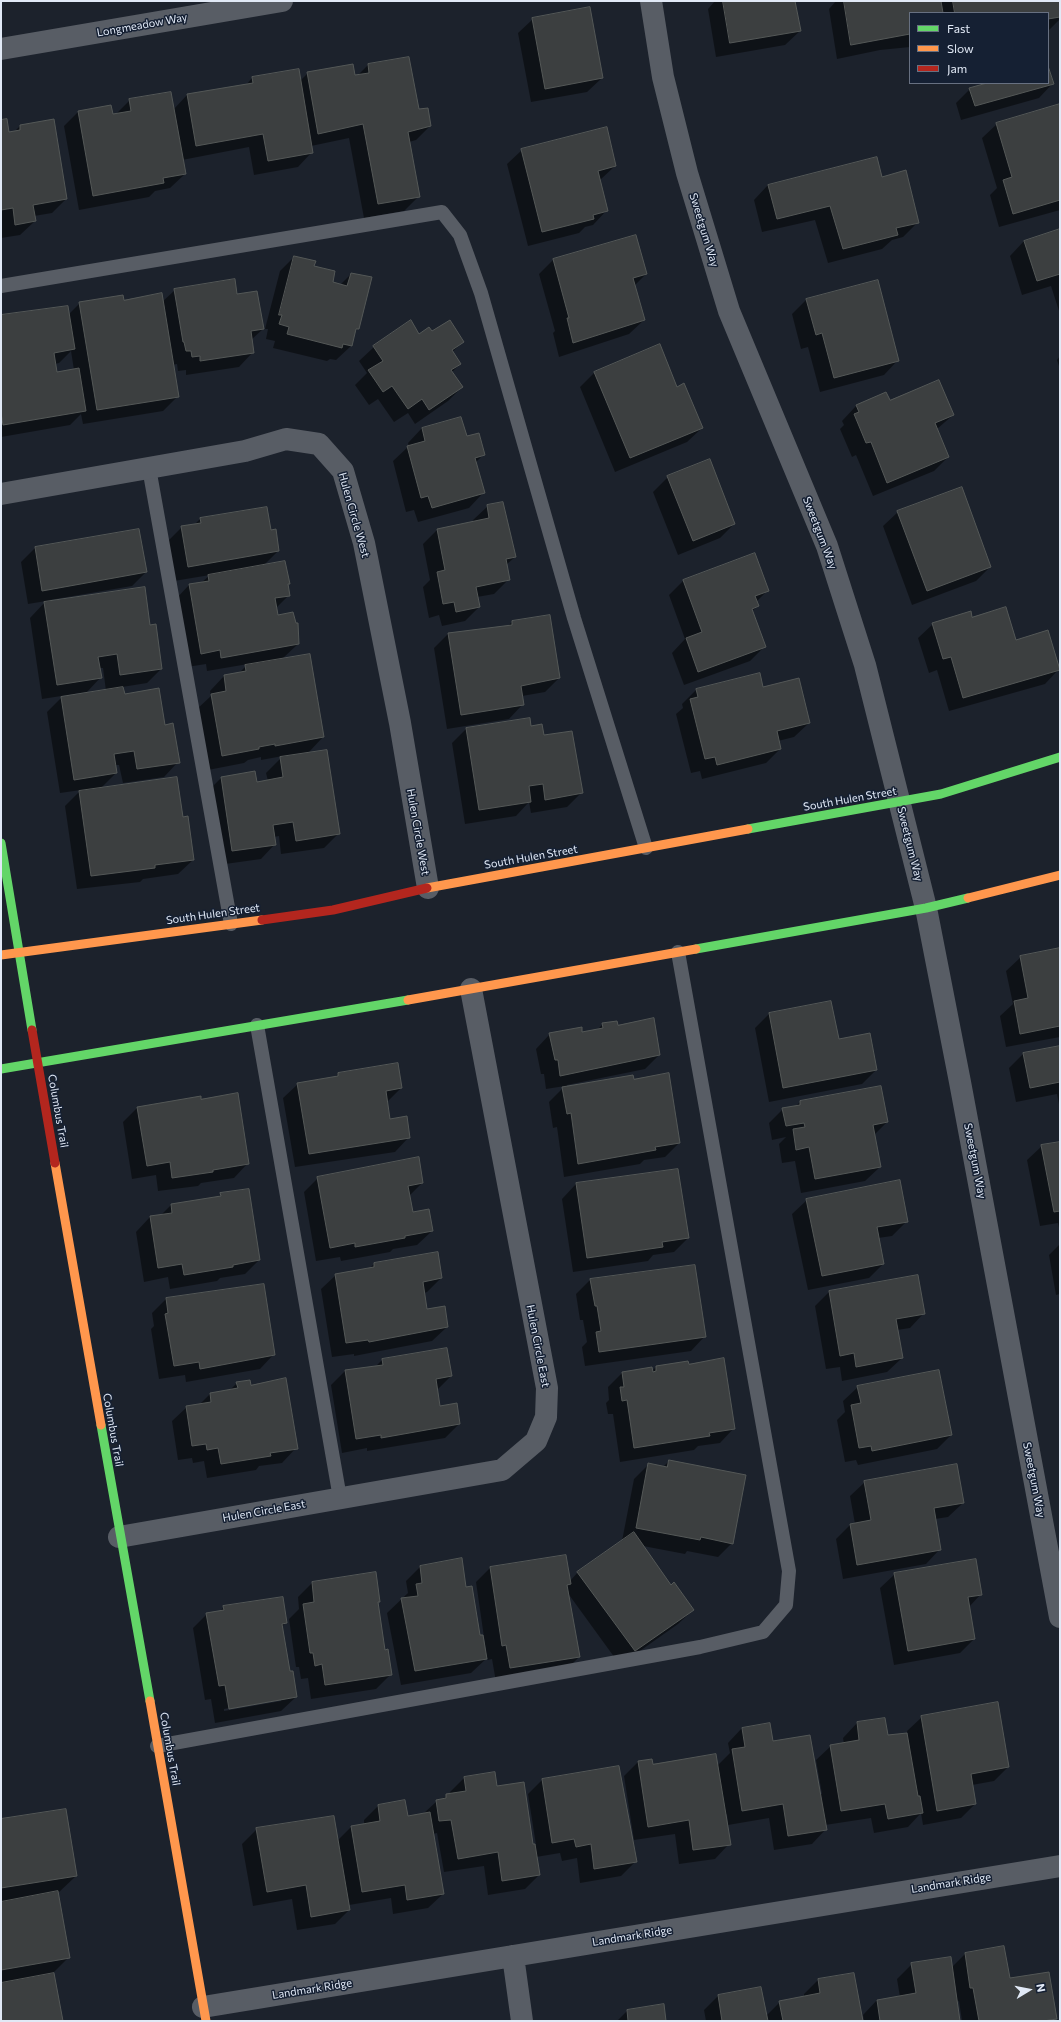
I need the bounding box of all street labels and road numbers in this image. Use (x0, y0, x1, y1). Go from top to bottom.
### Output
street label: Longmeadow Way (96, 11, 188, 39)
street label: Sweetgum Way (686, 191, 722, 269)
street label: Hulen Circle West (336, 471, 372, 559)
street label: Sweetgum Way (800, 495, 840, 571)
street label: South Hulen Street (802, 784, 898, 814)
street label: Hulen Circle West (404, 788, 432, 876)
street label: Sweetgum Way (894, 805, 926, 883)
street label: South Hulen Street (483, 842, 579, 872)
street label: South Hulen Street (165, 901, 261, 927)
street label: Columbus Trail (45, 1073, 71, 1149)
street label: Sweetgum Way (961, 1122, 989, 1200)
street label: Hulen Circle East (524, 1304, 552, 1388)
street label: Columbus Trail (100, 1392, 126, 1468)
street label: Sweetgum Way (1020, 1441, 1048, 1519)
street label: Hulen Circle East (222, 1497, 306, 1525)
street label: Columbus Trail (157, 1711, 183, 1787)
street label: Landmark Ridge (910, 1870, 992, 1896)
street label: Landmark Ridge (591, 1923, 673, 1949)
street label: Landmark Ridge (271, 1976, 353, 2002)

